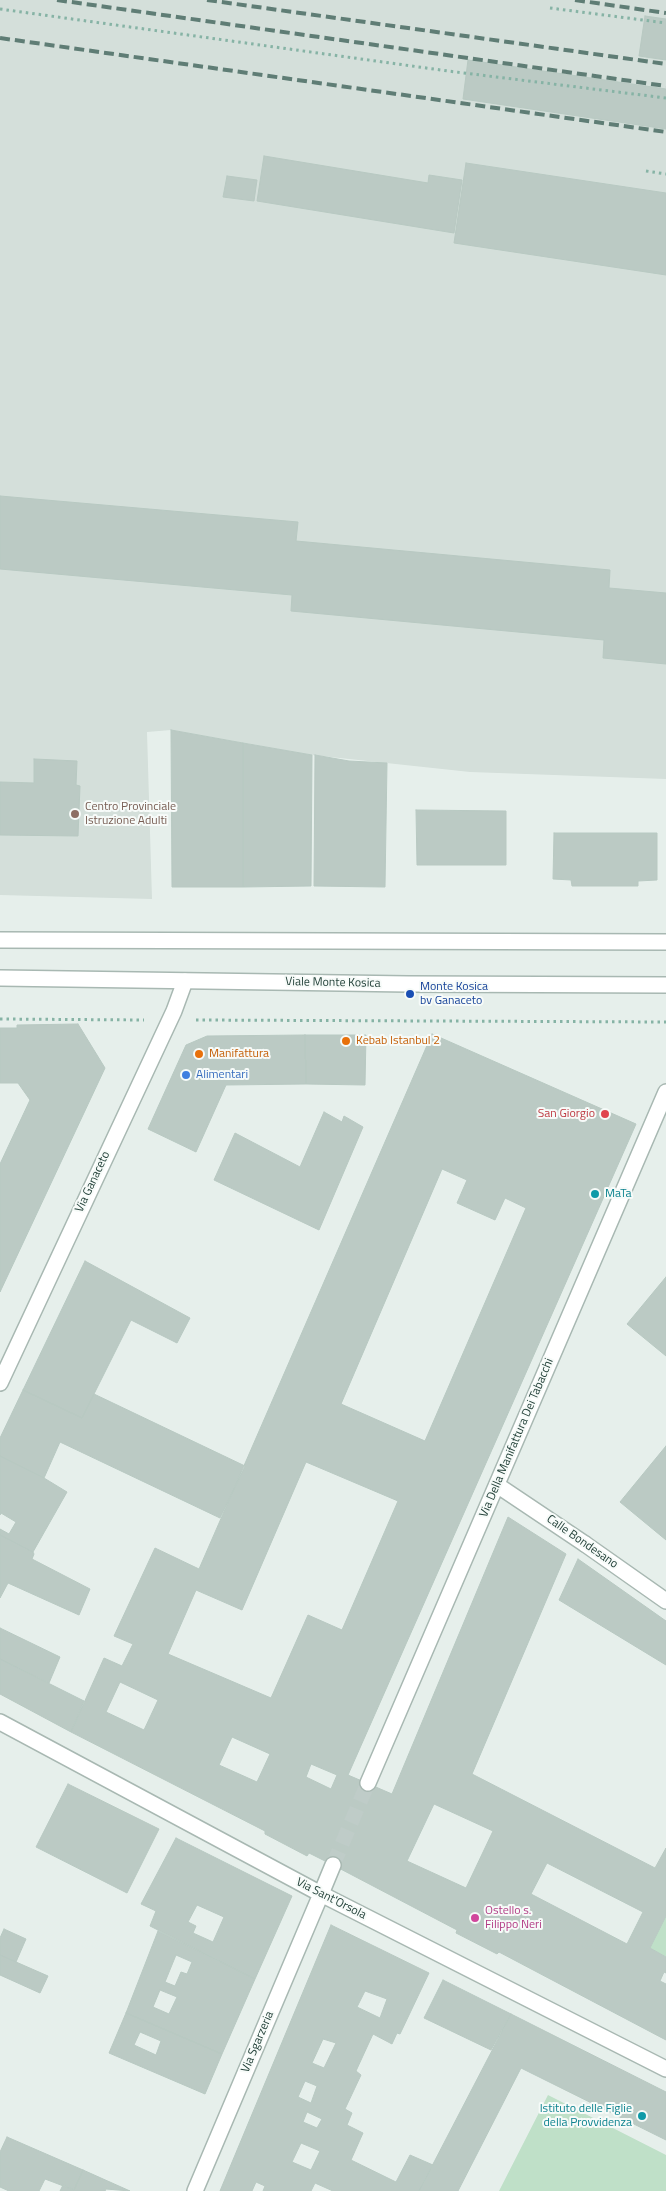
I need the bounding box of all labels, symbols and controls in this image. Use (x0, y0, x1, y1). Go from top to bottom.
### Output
place label: Centro Provinciale Istruzione Adulti (85, 800, 176, 828)
marker: Centro Provinciale Istruzione Adulti (69, 808, 81, 820)
street label: Viale Monte Kosica (285, 975, 381, 991)
place label: Monte Kosica bv Ganaceto (420, 980, 488, 1008)
marker: Monte Kosica bv Ganaceto (404, 988, 416, 1000)
place label: Kebab Istanbul 2 (356, 1034, 440, 1048)
marker: Kebab Istanbul 2 (340, 1035, 352, 1047)
place label: Manifattura (209, 1047, 269, 1061)
marker: Manifattura (193, 1048, 205, 1060)
place label: Alimentari (196, 1068, 248, 1082)
marker: Alimentari (180, 1069, 192, 1081)
place label: San Giorgio (538, 1107, 595, 1121)
marker: San Giorgio (599, 1108, 611, 1120)
street label: Via Ganaceto (73, 1149, 113, 1215)
place label: MaTa (605, 1187, 631, 1201)
marker: MaTa (589, 1188, 601, 1200)
street label: Via Della Manifattura Dei Tabacchi (477, 1356, 557, 1520)
street label: Calle Bondesano (544, 1512, 620, 1572)
street label: Via Sant'Orsola (294, 1875, 368, 1923)
place label: Ostello s. Filippo Neri (485, 1904, 542, 1932)
marker: Ostello s. Filippo Neri (469, 1912, 481, 1924)
street label: Via Sgarzeria (239, 2009, 277, 2075)
place label: Istituto delle Figlie della Provvidenza (540, 2102, 632, 2130)
marker: Istituto delle Figlie della Provvidenza (636, 2110, 648, 2122)

